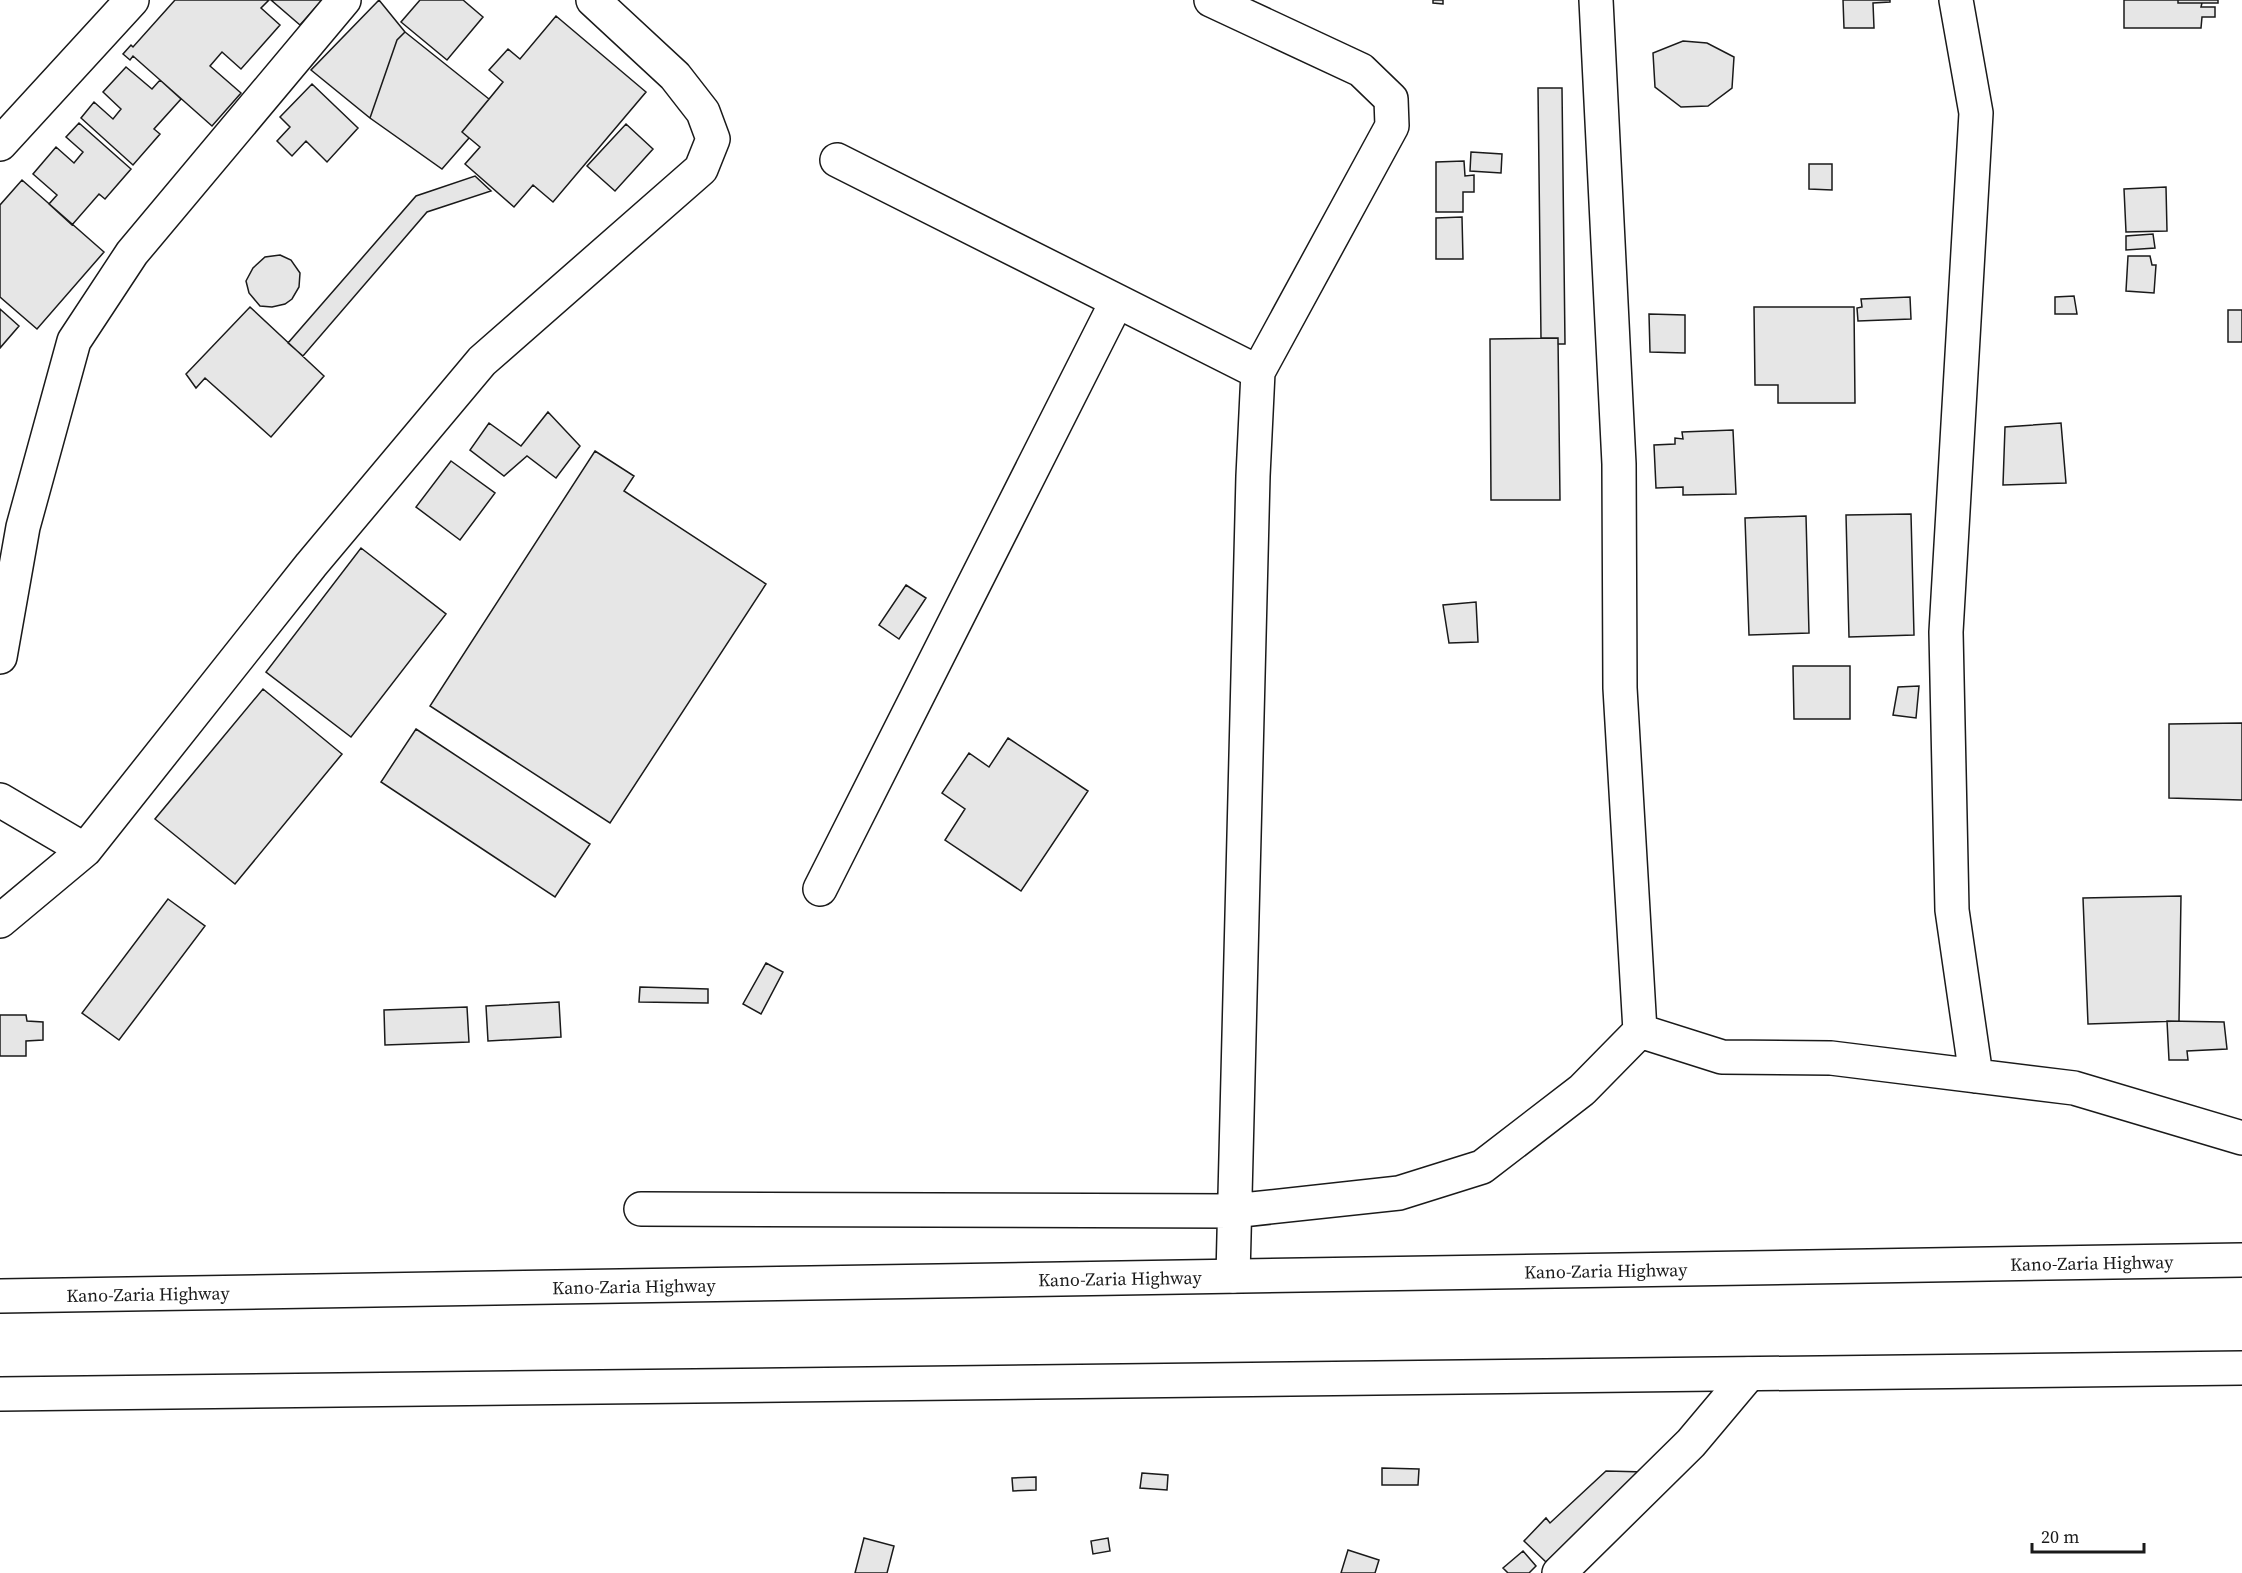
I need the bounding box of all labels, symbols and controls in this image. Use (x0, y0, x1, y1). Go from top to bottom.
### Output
street label: Kano-Zaria Highway (2010, 1249, 2174, 1276)
street label: Kano-Zaria Highway (1524, 1256, 1688, 1284)
street label: Kano-Zaria Highway (1038, 1264, 1203, 1292)
street label: Kano-Zaria Highway (552, 1272, 717, 1300)
street label: Kano-Zaria Highway (66, 1280, 231, 1307)
scale bar (2032, 1516, 2144, 1554)
text: 20 m (2041, 1524, 2079, 1549)

